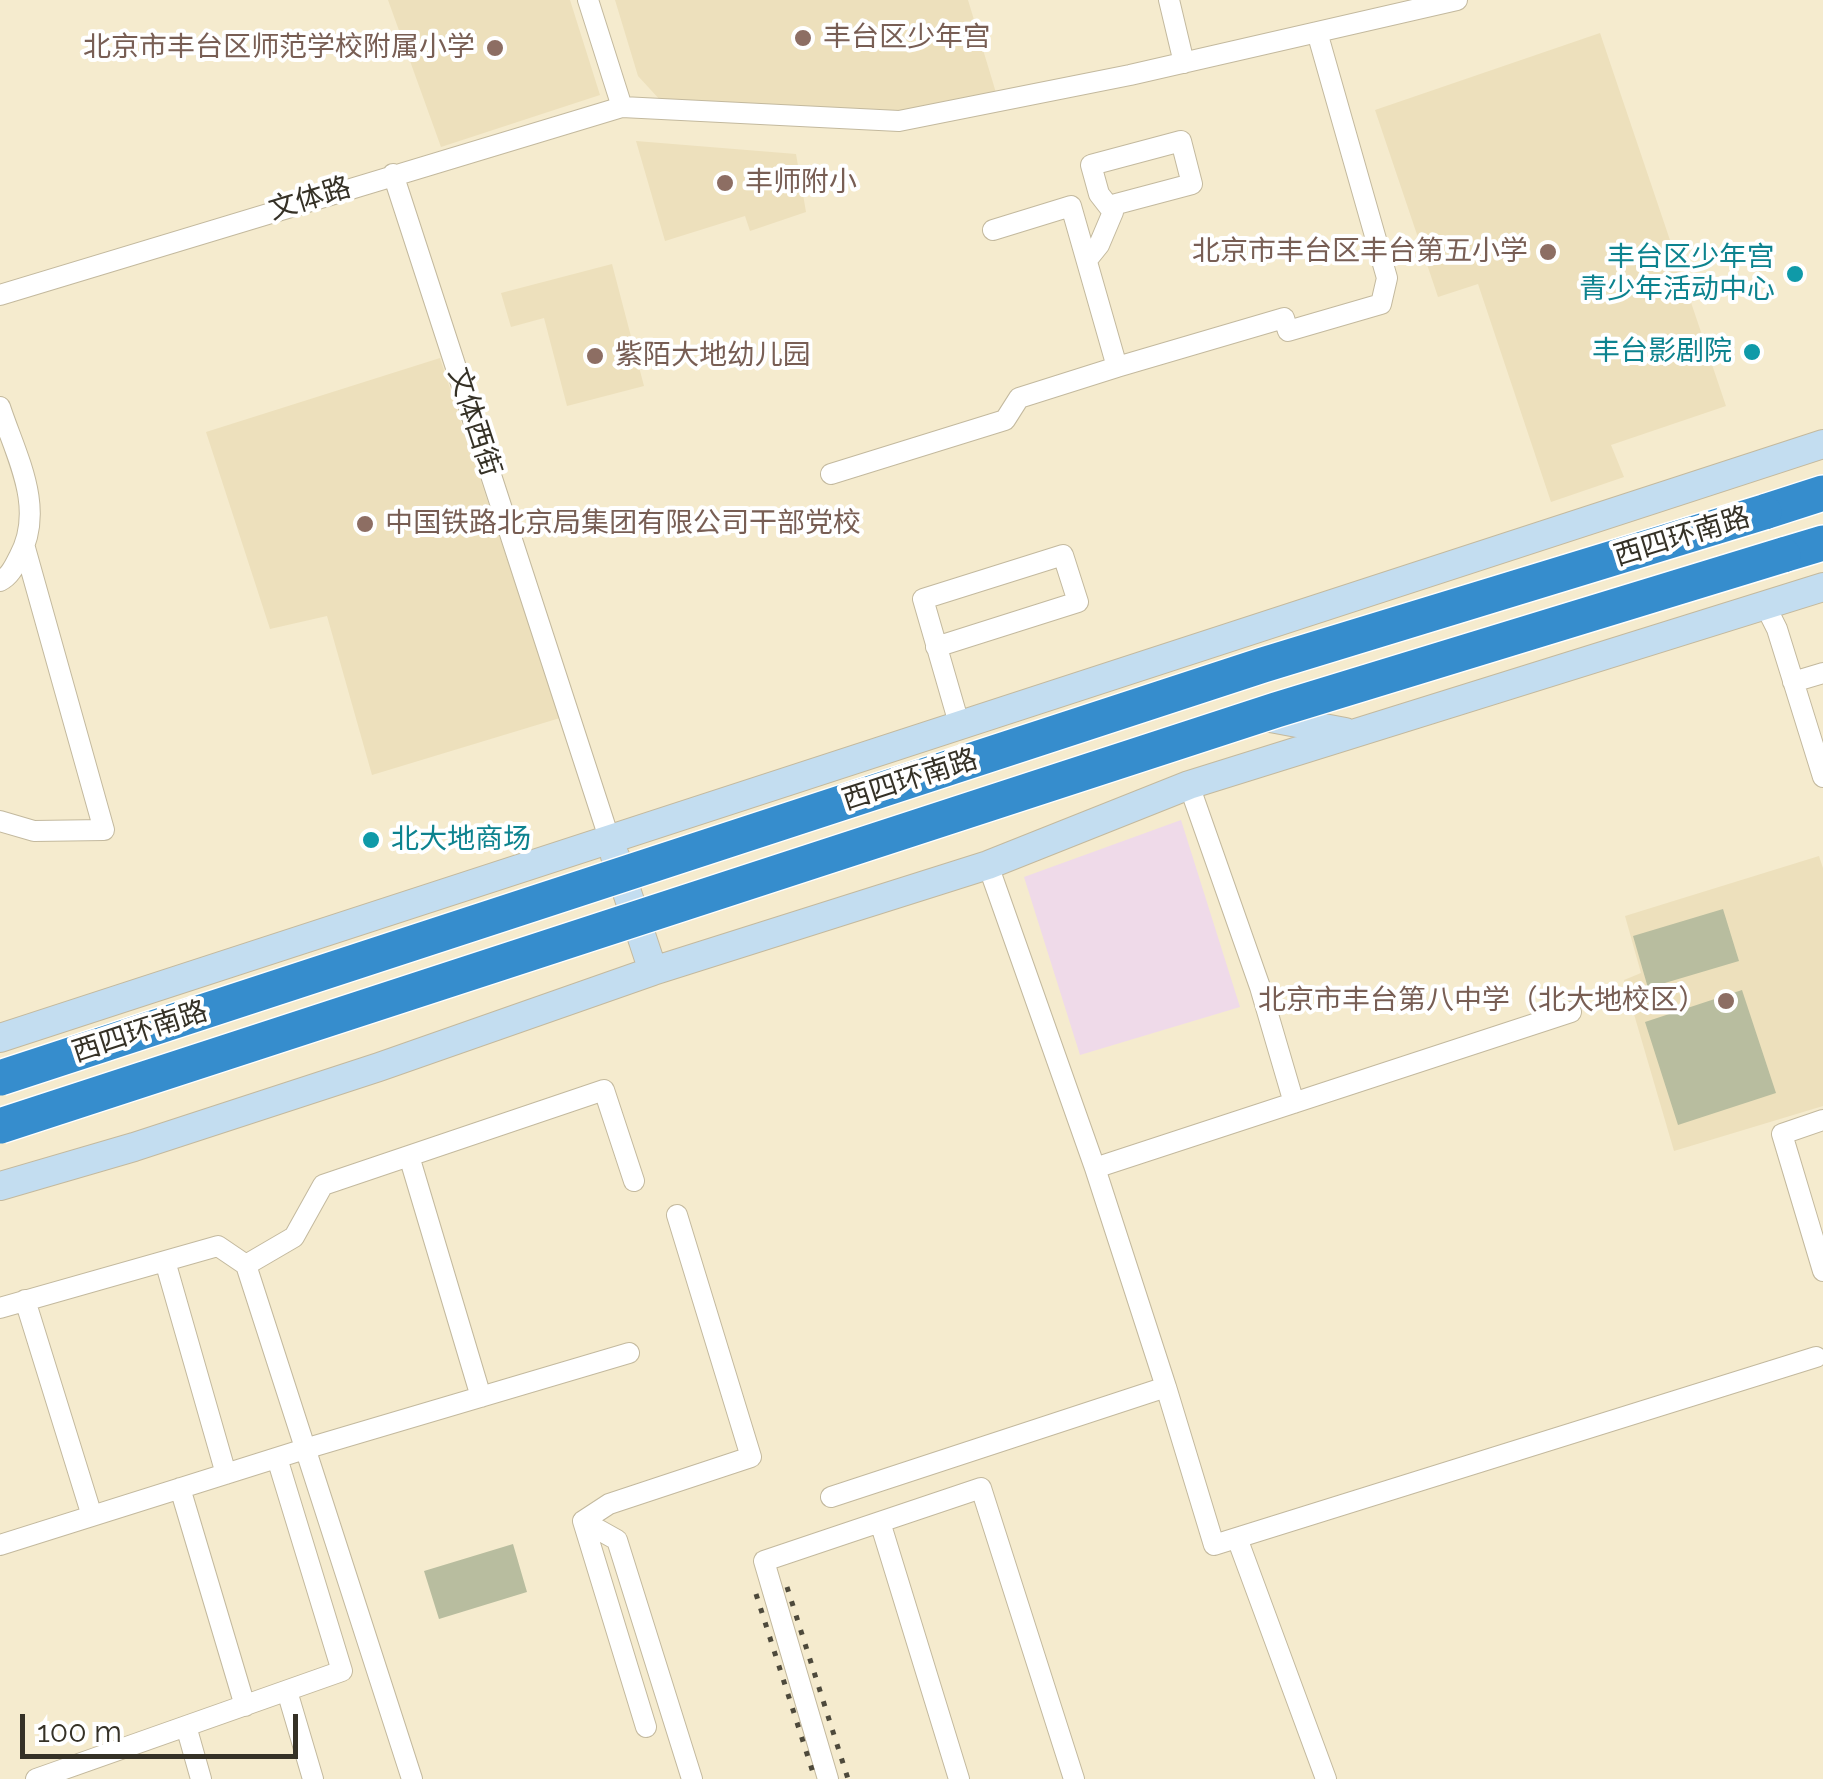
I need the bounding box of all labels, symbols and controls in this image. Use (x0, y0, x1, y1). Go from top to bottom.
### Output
place label: 丰台区少年宫 (823, 21, 991, 55)
marker: 丰台区少年宫 (792, 27, 814, 49)
place label: 北京市丰台区师范学校附属小学 (83, 31, 475, 65)
marker: 北京市丰台区师范学校附属小学 (484, 37, 506, 59)
place label: 丰师附小 (745, 166, 857, 200)
street label: 文体路 (265, 171, 355, 227)
marker: 丰师附小 (714, 172, 736, 194)
place label: 北京市丰台区丰台第五小学 (1192, 235, 1528, 269)
marker: 北京市丰台区丰台第五小学 (1537, 241, 1559, 263)
place label: 丰台区少年宫 青少年活动中心 (1579, 241, 1775, 307)
marker: 丰台区少年宫 青少年活动中心 (1784, 263, 1806, 285)
place label: 丰台影剧院 (1592, 335, 1732, 369)
place label: 紫陌大地幼儿园 (615, 339, 811, 373)
marker: 丰台影剧院 (1741, 341, 1763, 363)
marker: 紫陌大地幼儿园 (584, 345, 606, 367)
street label: 文体西街 (441, 364, 507, 480)
street label: 西四环南路 (1610, 500, 1754, 574)
place label: 中国铁路北京局集团有限公司干部党校 (385, 507, 861, 541)
marker: 中国铁路北京局集团有限公司干部党校 (354, 513, 376, 535)
street label: 西四环南路 (838, 742, 982, 818)
place label: 北大地商场 (391, 823, 531, 857)
marker: 北大地商场 (360, 829, 382, 851)
place label: 北京市丰台第八中学（北大地校区） (1258, 984, 1706, 1018)
marker: 北京市丰台第八中学（北大地校区） (1715, 990, 1737, 1012)
street label: 西四环南路 (68, 994, 212, 1070)
scale bar (25, 1694, 302, 1756)
text: 100 m (37, 1714, 122, 1749)

